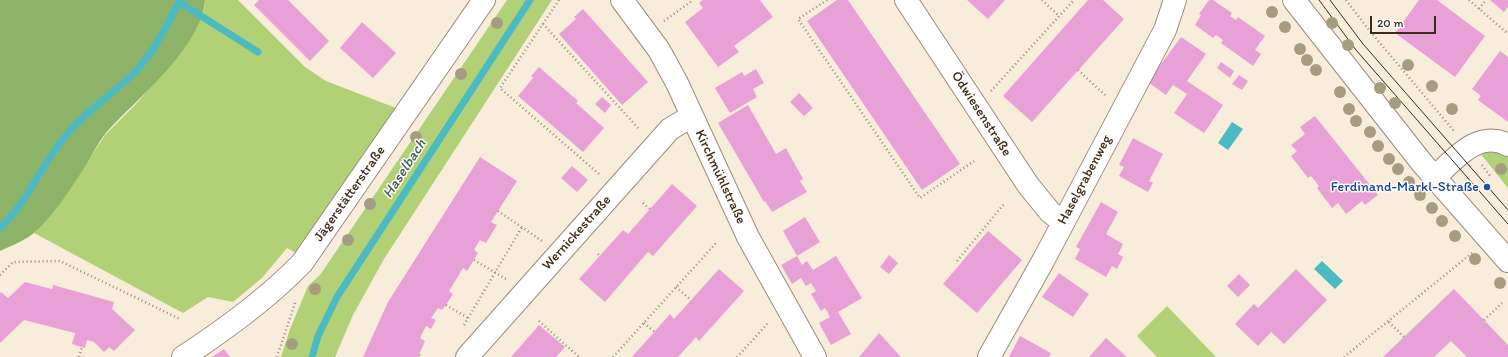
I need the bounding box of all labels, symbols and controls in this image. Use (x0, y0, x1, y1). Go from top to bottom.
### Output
scale bar (1372, 8, 1438, 34)
text: 20 m (1377, 16, 1404, 30)
street label: Ödwiesenstraße (947, 68, 1015, 160)
street label: Kirchmühlstraße (691, 127, 749, 227)
street label: Haselgrabenweg (1054, 132, 1116, 228)
water label: Haselbach (379, 136, 431, 202)
street label: Jägerstätterstraße (311, 143, 389, 245)
place label: Ferdinand-Markl-Straße (1331, 179, 1479, 195)
marker: Ferdinand-Markl-Straße (1482, 182, 1492, 192)
street label: Wernickestraße (539, 192, 615, 274)

